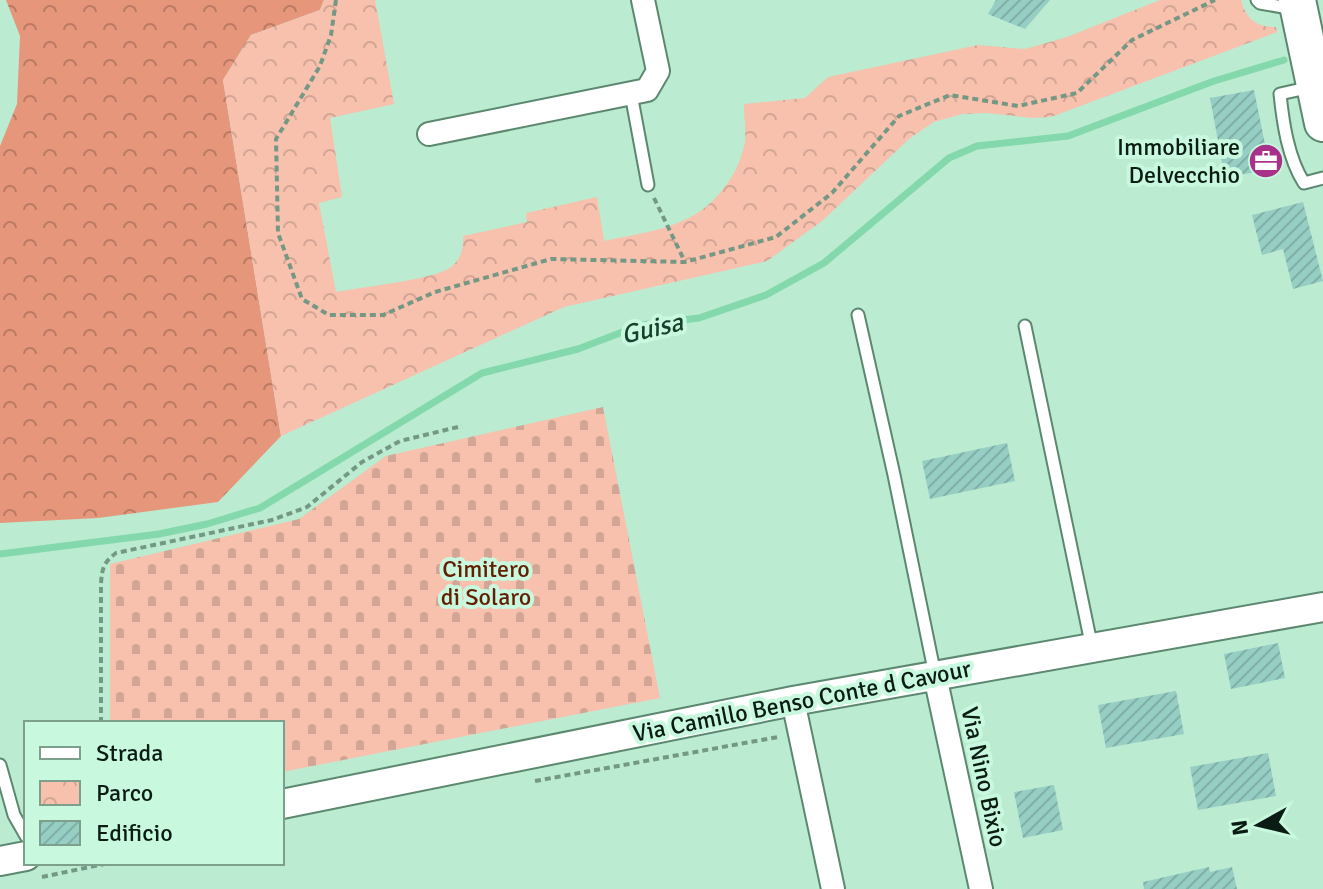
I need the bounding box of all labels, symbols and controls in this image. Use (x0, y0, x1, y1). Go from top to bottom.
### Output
place label: Immobiliare Delvecchio (1117, 132, 1240, 190)
office icon: Immobiliare Delvecchio (1247, 142, 1285, 180)
water label: Guisa (618, 306, 687, 352)
park label: Cimitero di Solaro (441, 554, 531, 612)
street label: Via Camillo Benso Conte d Cavour (630, 653, 974, 749)
street label: Via Nino Bixio (955, 704, 1013, 850)
legend (24, 721, 284, 865)
text: Strada (96, 738, 163, 768)
text: Parco (96, 778, 153, 808)
north arrow (1219, 785, 1299, 865)
text: Edificio (96, 818, 173, 848)
text: N (1225, 818, 1254, 837)

